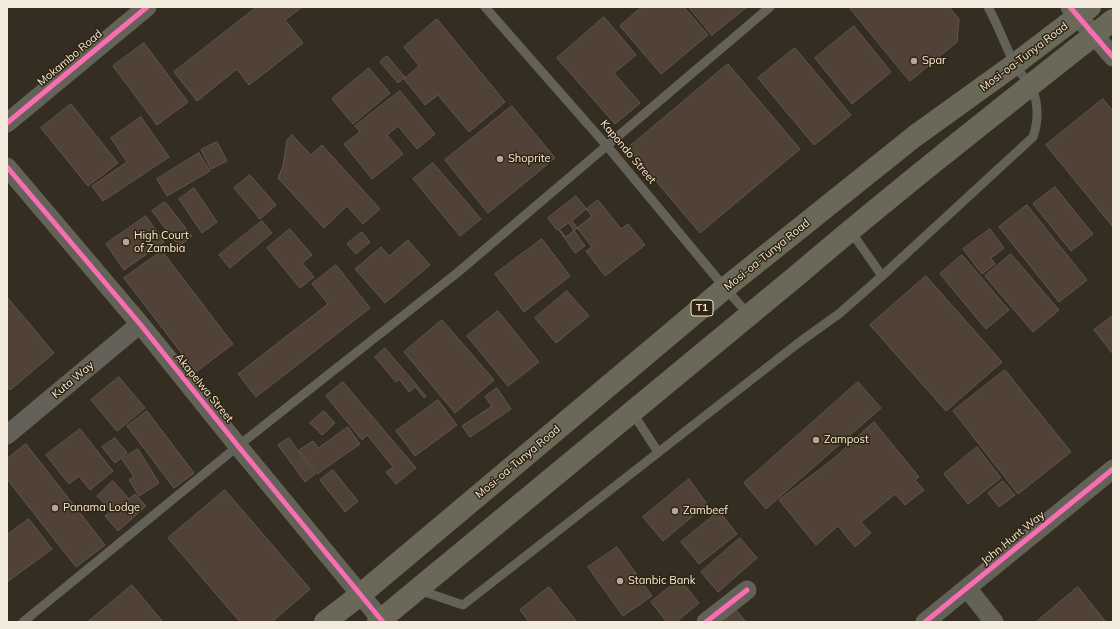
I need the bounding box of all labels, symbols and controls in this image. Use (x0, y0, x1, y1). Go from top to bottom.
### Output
street label: Mosi-oa-Tunya Road (978, 20, 1070, 94)
street label: Mokambo Road (35, 27, 105, 89)
place label: Spar (922, 54, 946, 68)
marker: Spar (909, 56, 919, 66)
street label: Kapondo Street (598, 117, 658, 187)
place label: Shoprite (508, 152, 551, 166)
marker: Shoprite (495, 154, 505, 164)
street label: Mosi-oa-Tunya Road (721, 216, 813, 294)
place label: High Court of Zambia (134, 229, 189, 255)
marker: High Court of Zambia (121, 237, 131, 247)
road number: T1 (691, 300, 713, 316)
street label: Akapelwa Street (172, 351, 236, 425)
street label: Kuta Way (49, 359, 97, 401)
street label: Mosi-oa-Tunya Road (473, 423, 563, 501)
place label: Zampost (824, 433, 869, 447)
marker: Zampost (811, 435, 821, 445)
place label: Panama Lodge (63, 501, 140, 515)
marker: Panama Lodge (50, 503, 60, 513)
place label: Zambeef (683, 504, 728, 518)
marker: Zambeef (670, 506, 680, 516)
street label: John Hunt Way (979, 508, 1047, 568)
place label: Stanbic Bank (628, 574, 695, 588)
marker: Stanbic Bank (615, 576, 625, 586)

